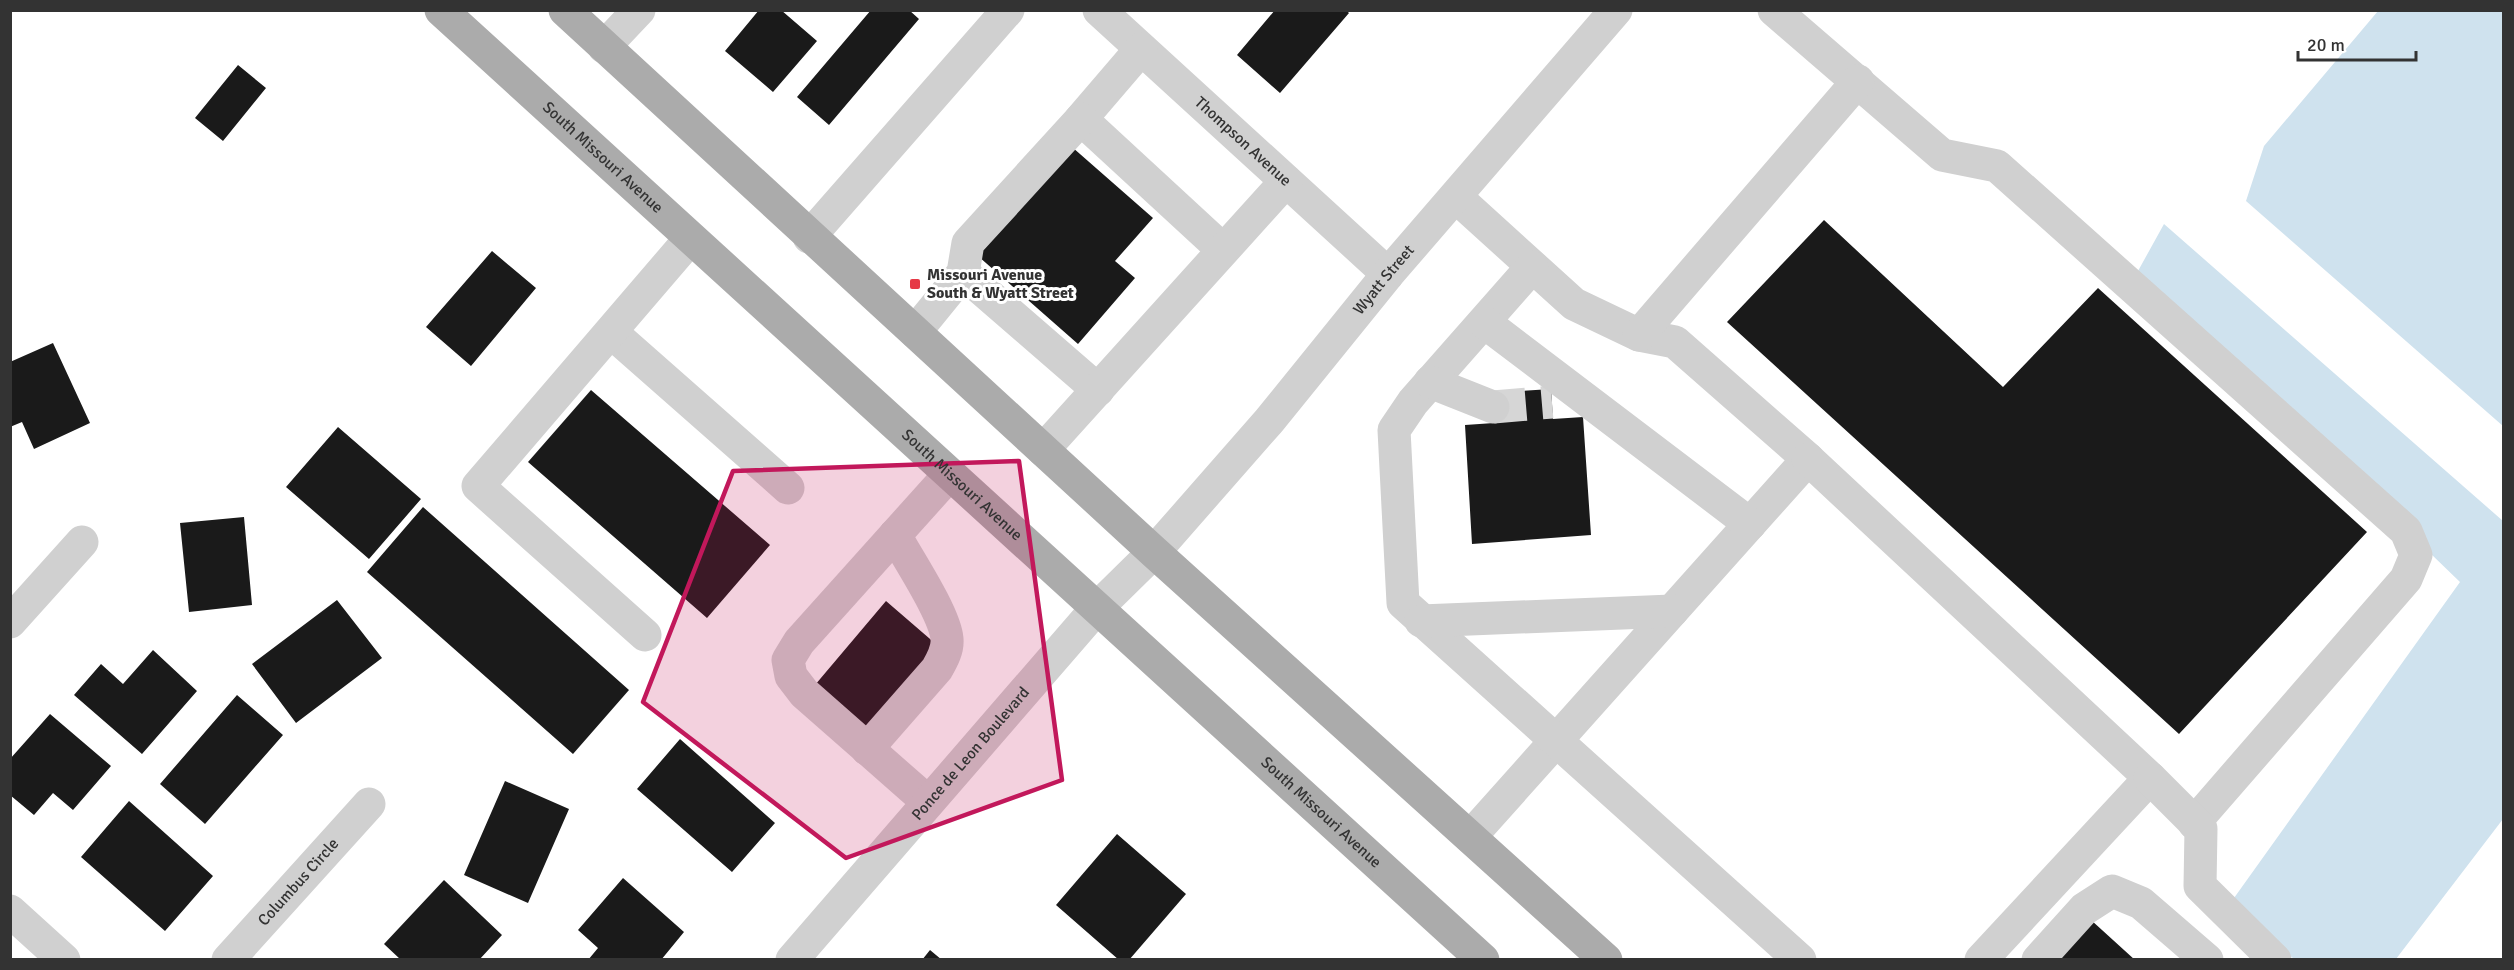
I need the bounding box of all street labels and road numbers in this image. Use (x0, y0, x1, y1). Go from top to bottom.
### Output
street label: Thompson Avenue (1191, 92, 1295, 191)
street label: South Missouri Avenue (538, 97, 667, 218)
street label: Wyatt Street (1349, 240, 1419, 319)
street label: South Missouri Avenue (897, 425, 1026, 545)
street label: Ponce de Leon Boulevard (908, 683, 1034, 824)
street label: South Missouri Avenue (1257, 752, 1386, 872)
street label: Columbus Circle (254, 834, 343, 930)

